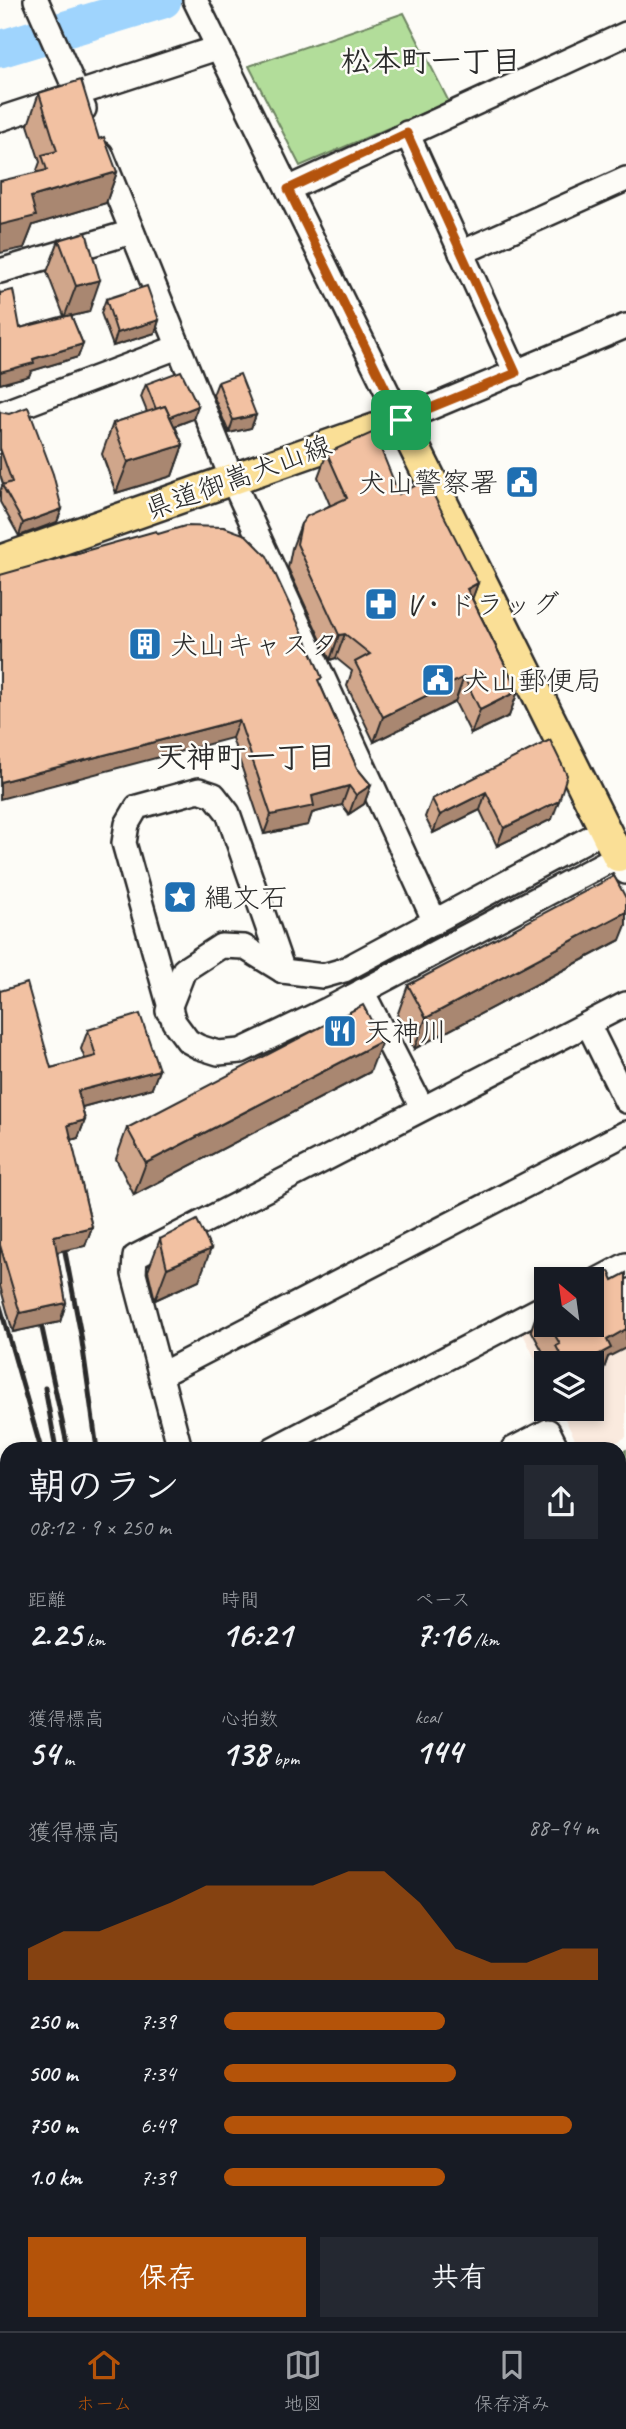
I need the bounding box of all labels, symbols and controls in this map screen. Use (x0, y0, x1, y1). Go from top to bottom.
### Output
district label: 松本町一丁目 (341, 42, 521, 80)
pin (371, 390, 431, 450)
icon: arrive (382, 401, 420, 439)
street label: 県道御嵩犬山線 (140, 427, 336, 527)
public building icon: 犬山警察署 (503, 463, 541, 501)
place label: 犬山警察署 (358, 465, 498, 500)
pharmacy icon: V・ドラッグ (362, 585, 400, 623)
place label: V・ドラッグ (406, 587, 560, 622)
building icon: 犬山キャスタ (126, 625, 164, 663)
place label: 犬山キャスタ (170, 627, 339, 662)
public building icon: 犬山郵便局 (419, 661, 457, 699)
place label: 犬山郵便局 (462, 663, 602, 698)
district label: 天神町一丁目 (156, 738, 336, 776)
place icon: 縄文石 (161, 878, 199, 916)
place label: 縄文石 (204, 880, 288, 915)
restaurant icon: 天神川 (321, 1012, 359, 1050)
place label: 天神川 (364, 1014, 448, 1049)
north arrow (534, 1267, 604, 1337)
map controls (534, 1267, 604, 1421)
button: layers (534, 1351, 604, 1421)
text: 朝のラン (28, 1463, 180, 1510)
button: share (524, 1465, 598, 1539)
text: 08:12 · 9 × 250 m (28, 1513, 171, 1542)
text: 距離 (28, 1588, 66, 1612)
text: 時間 (221, 1588, 259, 1612)
text: ペース (415, 1588, 471, 1612)
text: 2.25 (28, 1612, 82, 1657)
text: 16:21 (221, 1612, 292, 1657)
text: 7:16 (415, 1612, 469, 1657)
text: km (82, 1628, 105, 1652)
text: /km (469, 1628, 499, 1652)
text: kcal (415, 1705, 440, 1729)
text: 獲得標高 (28, 1707, 104, 1731)
text: 心拍数 (221, 1707, 278, 1731)
text: 144 (415, 1729, 462, 1774)
text: 54 (28, 1731, 59, 1776)
text: 138 (221, 1731, 269, 1776)
text: m (59, 1747, 74, 1771)
text: bpm (269, 1747, 299, 1771)
text: 88–94 m (528, 1813, 598, 1842)
text: 獲得標高 (28, 1818, 120, 1847)
text: 250 m (28, 2007, 77, 2036)
text: 7:39 (140, 2007, 176, 2036)
text: 500 m (28, 2059, 77, 2088)
text: 7:34 (140, 2059, 176, 2088)
text: 750 m (28, 2111, 77, 2140)
text: 6:49 (140, 2111, 176, 2140)
text: 1.0 km (28, 2163, 82, 2192)
text: 7:39 (140, 2163, 176, 2192)
button: 保存 (28, 2237, 306, 2317)
button: 共有 (320, 2237, 598, 2317)
tab: ホーム (76, 2346, 132, 2416)
tab: 地図 (284, 2346, 322, 2416)
tab: 保存済み (474, 2346, 550, 2416)

